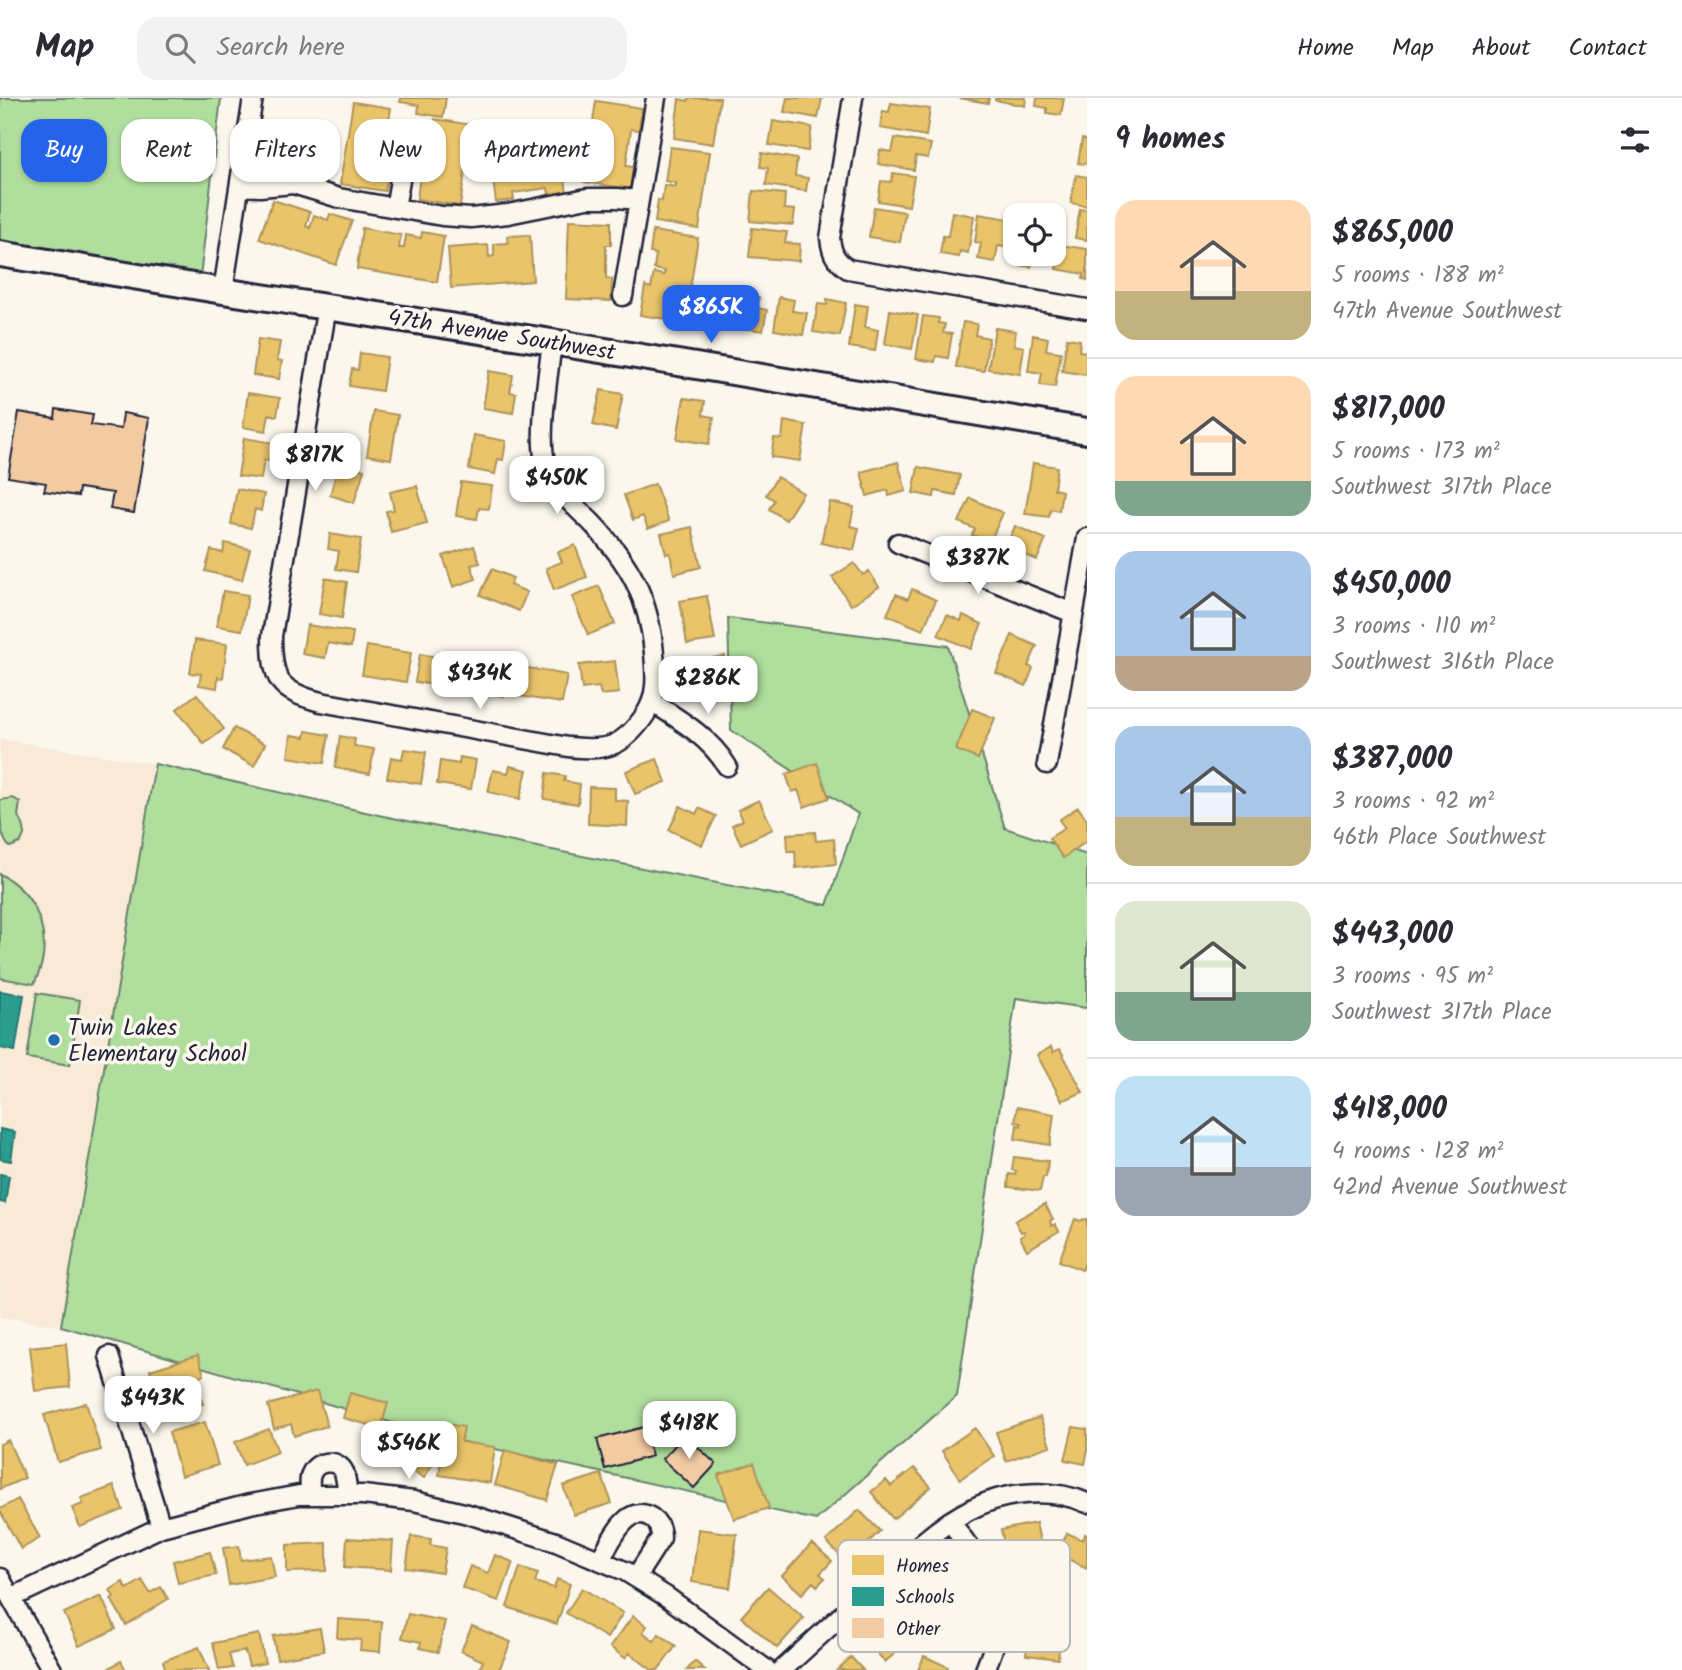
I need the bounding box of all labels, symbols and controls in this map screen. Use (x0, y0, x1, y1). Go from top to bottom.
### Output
search box (137, 17, 627, 80)
text: Map (35, 22, 95, 75)
text: Search here (217, 27, 345, 69)
icon: search (161, 29, 199, 67)
text: Home (1297, 29, 1354, 68)
text: Map (1392, 29, 1434, 68)
text: About (1472, 29, 1530, 68)
text: Contact (1568, 29, 1647, 68)
text: 9 homes (1115, 116, 1226, 164)
chip: Buy (21, 119, 107, 182)
chip: Rent (121, 119, 216, 182)
chip: Filters (230, 119, 340, 182)
chip: New (354, 119, 446, 182)
chip: Apartment (460, 119, 614, 182)
icon: filters (1616, 121, 1654, 159)
map controls (1003, 203, 1066, 266)
button: locate (1003, 203, 1066, 266)
text: $865,000 (1332, 210, 1453, 258)
icon: home (1171, 228, 1255, 312)
text: 5 rooms · 188 m² (1332, 258, 1504, 294)
pin: $865K (662, 286, 760, 345)
text: $865K (678, 290, 744, 326)
text: 47th Avenue Southwest (1332, 294, 1562, 330)
street label: 47th Avenue Southwest (385, 300, 619, 372)
text: $817,000 (1332, 386, 1445, 434)
icon: home (1171, 404, 1255, 488)
pin: $817K (266, 434, 364, 493)
text: 5 rooms · 173 m² (1332, 434, 1500, 470)
text: $817K (286, 438, 344, 474)
pin: $450K (508, 456, 606, 516)
text: $450K (525, 461, 589, 497)
text: Southwest 317th Place (1332, 470, 1552, 506)
pin: $387K (929, 536, 1027, 596)
text: $387K (946, 541, 1010, 577)
text: $450,000 (1332, 561, 1451, 609)
icon: home (1171, 579, 1255, 663)
text: 3 rooms · 110 m² (1332, 609, 1495, 645)
text: Southwest 316th Place (1332, 645, 1554, 681)
pin: $434K (431, 652, 529, 711)
text: $434K (447, 656, 513, 692)
pin: $286K (659, 656, 757, 716)
text: $286K (675, 661, 741, 697)
text: $387,000 (1332, 736, 1452, 784)
icon: home (1171, 754, 1255, 838)
text: 3 rooms · 92 m² (1332, 784, 1494, 820)
text: 46th Place Southwest (1332, 820, 1546, 856)
text: $443,000 (1332, 911, 1453, 959)
icon: home (1171, 929, 1255, 1013)
text: 3 rooms · 95 m² (1332, 959, 1493, 995)
text: Southwest 317th Place (1332, 995, 1552, 1031)
place label: Twin Lakes Elementary School (68, 1011, 247, 1073)
marker: Twin Lakes Elementary School (46, 1032, 62, 1048)
text: $418,000 (1332, 1086, 1447, 1134)
icon: home (1171, 1104, 1255, 1188)
text: 4 rooms · 128 m² (1332, 1134, 1503, 1170)
text: 42nd Avenue Southwest (1332, 1170, 1567, 1206)
pin: $443K (104, 1376, 202, 1436)
text: $443K (120, 1381, 186, 1417)
pin: $418K (640, 1402, 738, 1461)
text: $418K (659, 1406, 719, 1442)
pin: $546K (360, 1422, 458, 1481)
text: $546K (377, 1426, 441, 1462)
legend (838, 1540, 1070, 1652)
text: Homes (896, 1552, 949, 1582)
text: Schools (896, 1583, 955, 1613)
text: Other (896, 1615, 942, 1645)

